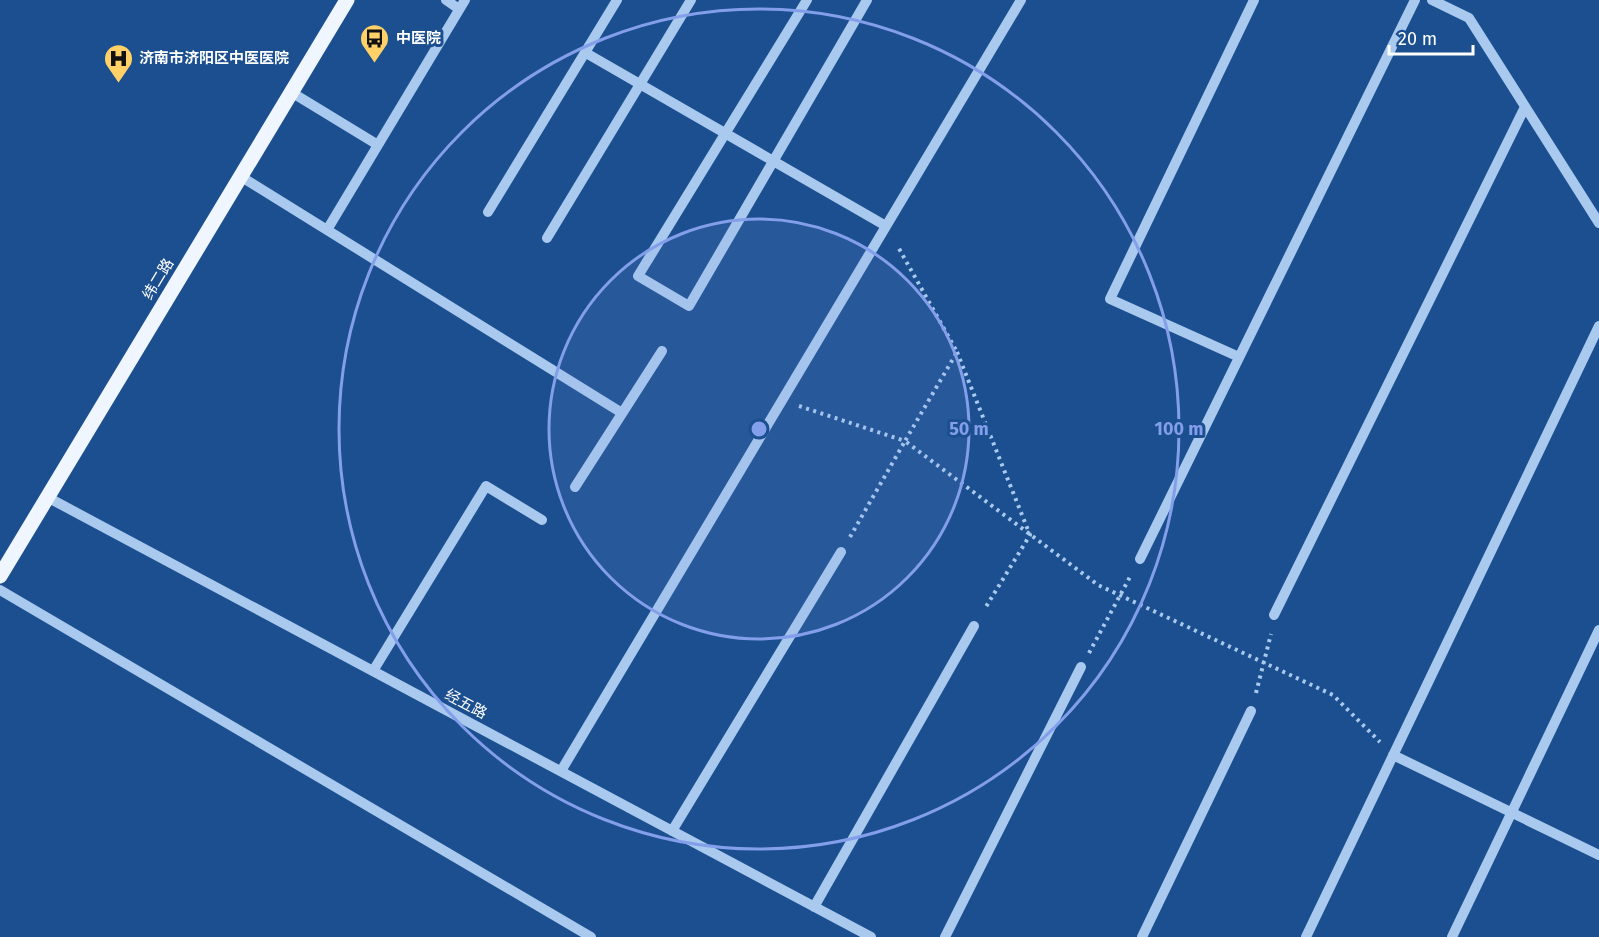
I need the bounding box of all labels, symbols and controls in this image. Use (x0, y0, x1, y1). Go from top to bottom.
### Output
scale bar (1389, 18, 1473, 56)
bus stop icon: 中医院 (359, 22, 391, 64)
text: 20 m (1398, 28, 1437, 50)
place label: 中医院 (396, 29, 441, 47)
hospital icon: 济南市济阳区中医医院 (102, 42, 134, 84)
place label: 济南市济阳区中医医院 (139, 49, 289, 67)
street label: 纬二路 (139, 255, 177, 303)
text: 50 m (949, 418, 989, 440)
text: 100 m (1155, 418, 1203, 440)
centre of rings (749, 419, 769, 439)
street label: 经五路 (442, 685, 490, 723)

